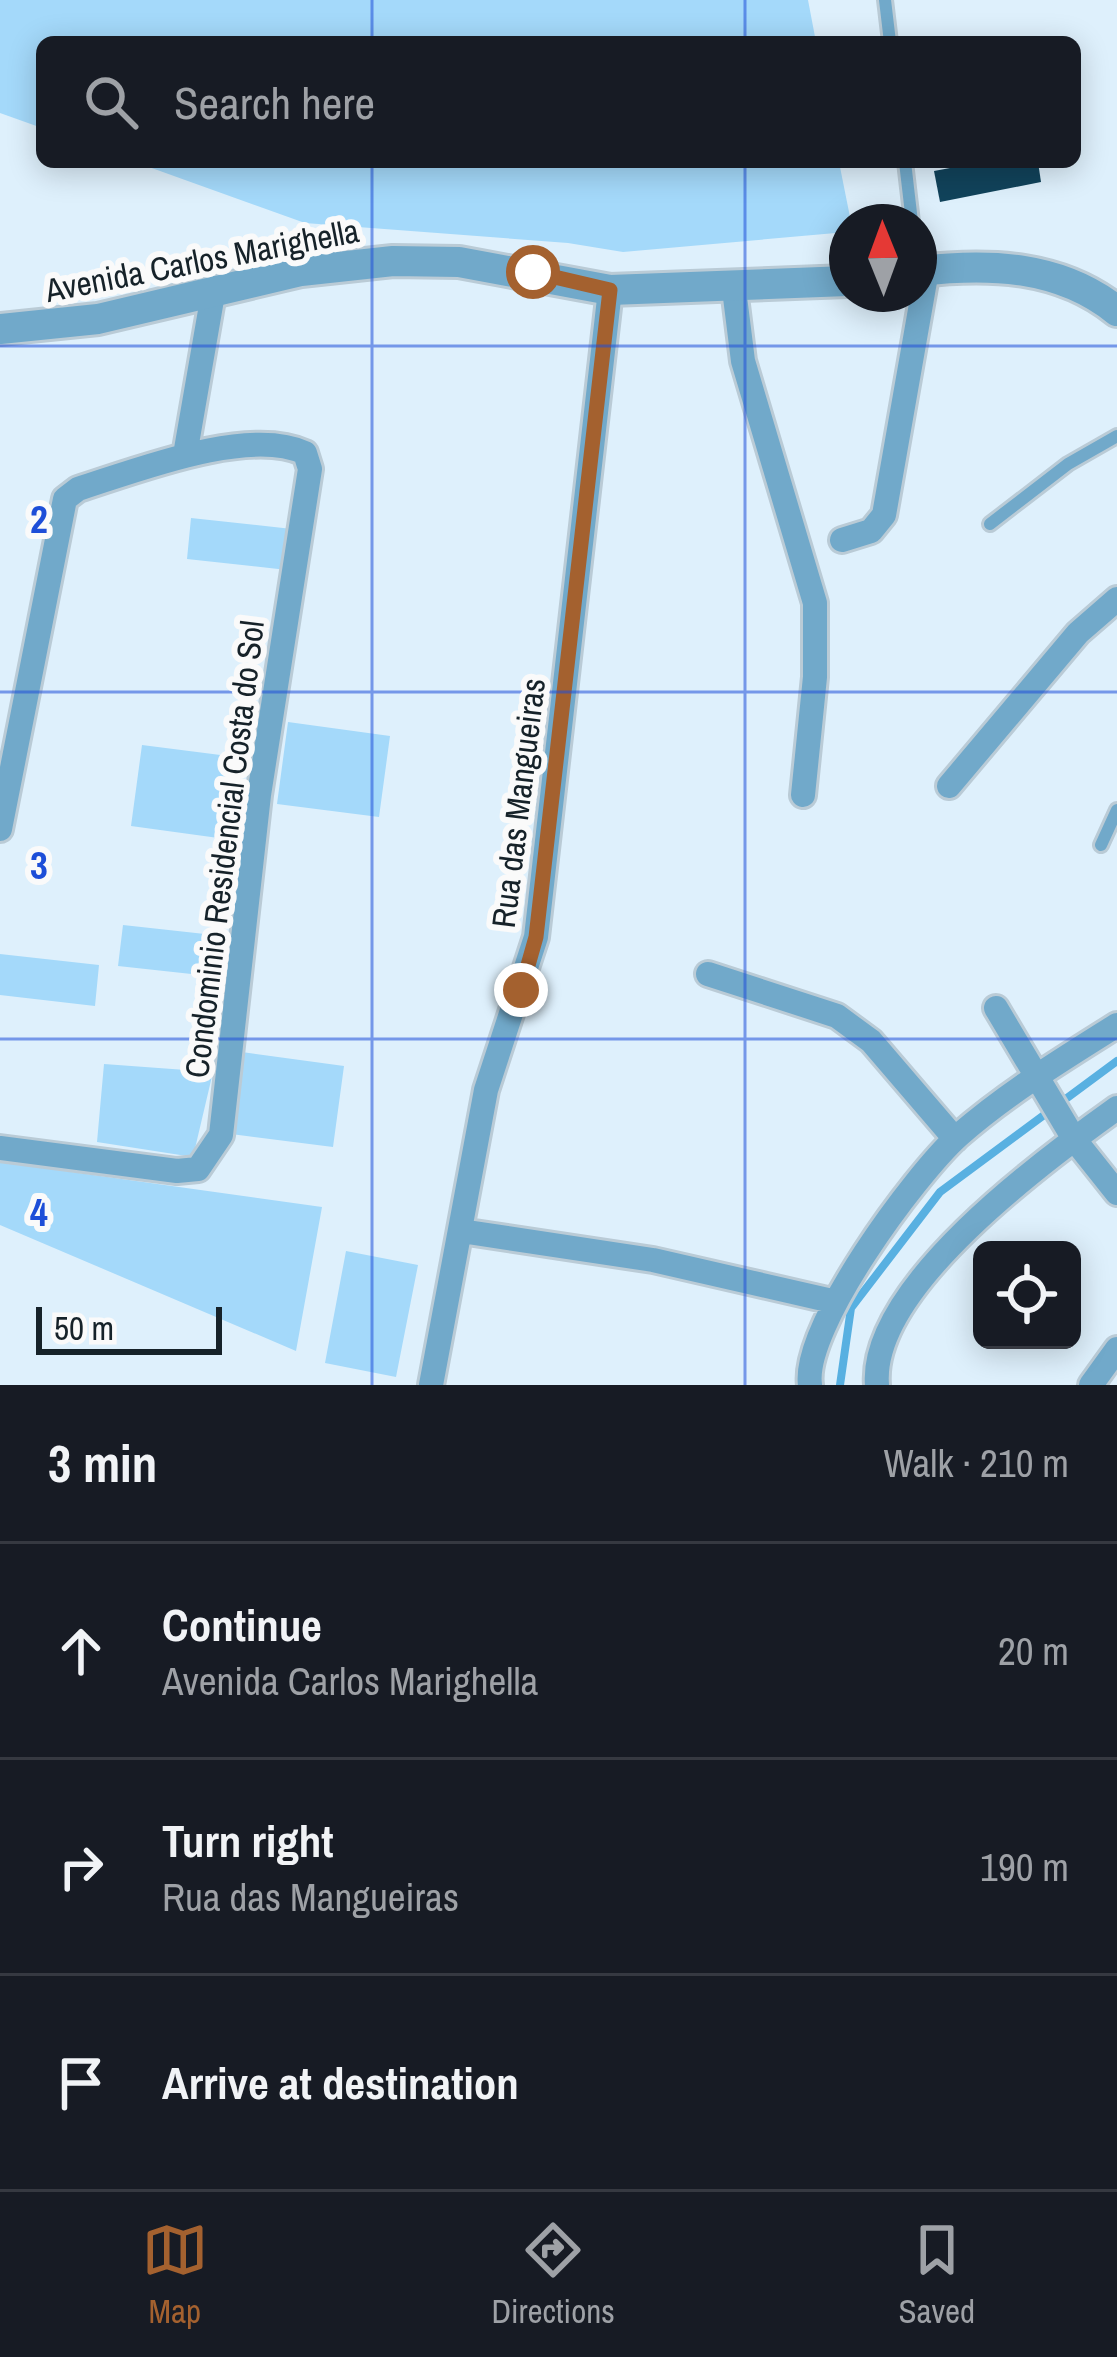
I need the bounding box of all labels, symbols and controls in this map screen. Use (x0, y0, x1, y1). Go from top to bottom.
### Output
search box (36, 36, 1081, 168)
icon: search (78, 69, 144, 135)
text: Search here (174, 72, 375, 133)
north arrow (829, 204, 937, 312)
street label: Avenida Carlos Marighella (41, 208, 362, 312)
route start (506, 245, 560, 299)
text: 2 (30, 493, 48, 545)
street label: Condominio Residencial Costa do Sol (174, 618, 274, 1080)
street label: Rua das Mangueiras (481, 676, 555, 930)
text: 3 (30, 839, 48, 891)
route end (494, 963, 548, 1017)
text: 4 (30, 1186, 48, 1238)
map controls (973, 1241, 1081, 1349)
button: locate (973, 1241, 1081, 1349)
scale bar (36, 1301, 222, 1354)
text: 50 m (54, 1306, 114, 1350)
text: 3 min (48, 1429, 157, 1498)
text: Walk · 210 m (884, 1437, 1069, 1489)
text: Continue (162, 1594, 322, 1655)
icon: ahead (48, 1618, 114, 1684)
text: 20 m (998, 1625, 1069, 1677)
text: Avenida Carlos Marighella (162, 1655, 538, 1707)
text: Turn right (162, 1810, 334, 1871)
icon: right (48, 1834, 114, 1900)
text: 190 m (980, 1841, 1069, 1893)
text: Rua das Mangueiras (162, 1871, 459, 1923)
icon: arrive (48, 2050, 114, 2116)
text: Arrive at destination (162, 2052, 519, 2113)
tab: Map (142, 2217, 208, 2333)
tab: Directions (491, 2217, 615, 2333)
tab: Saved (898, 2217, 975, 2333)

